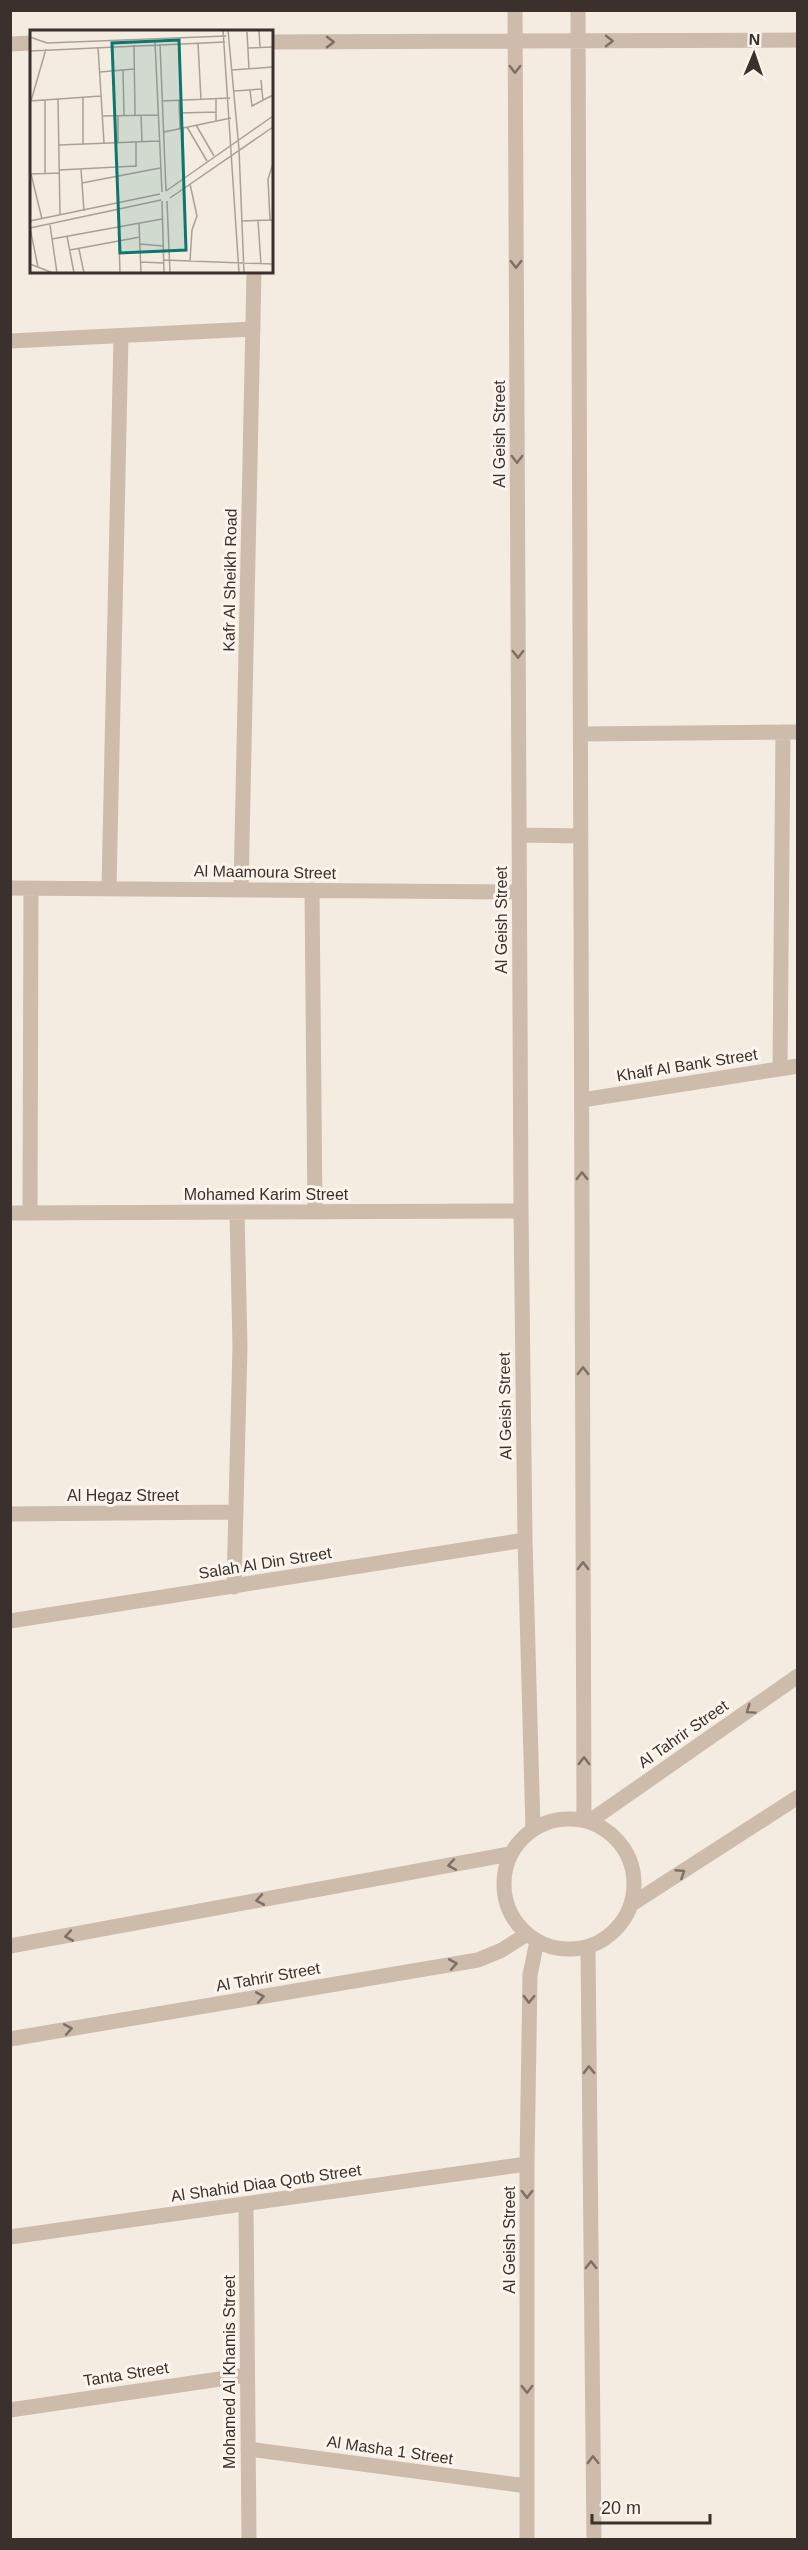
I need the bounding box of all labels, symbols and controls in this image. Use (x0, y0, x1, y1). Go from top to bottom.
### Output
north arrow (724, 24, 784, 84)
inset map (30, 30, 273, 273)
text: N (748, 31, 761, 48)
one-way arrow (604, 35, 613, 47)
one-way arrow (325, 36, 334, 48)
one-way arrow (509, 64, 521, 73)
one-way arrow (510, 259, 522, 268)
street label: Al Geish Street (491, 380, 508, 488)
one-way arrow (511, 454, 523, 463)
street label: Kafr Al Sheikh Road (220, 508, 240, 652)
one-way arrow (512, 649, 524, 658)
street label: Al Maamoura Street (194, 862, 337, 882)
street label: Al Geish Street (493, 866, 510, 974)
street label: Khalf Al Bank Street (615, 1045, 759, 1085)
one-way arrow (576, 1172, 588, 1181)
street label: Mohamed Karim Street (184, 1186, 349, 1203)
street label: Al Geish Street (496, 1352, 514, 1460)
one-way arrow (577, 1367, 589, 1376)
street label: Al Hegaz Street (67, 1487, 180, 1504)
street label: Salah Al Din Street (197, 1544, 333, 1582)
one-way arrow (577, 1562, 589, 1571)
street label: Al Tahrir Street (635, 1696, 732, 1771)
one-way arrow (745, 1703, 756, 1714)
one-way arrow (578, 1757, 590, 1766)
one-way arrow (447, 1858, 457, 1871)
one-way arrow (675, 1868, 685, 1880)
one-way arrow (256, 1893, 266, 1906)
one-way arrow (64, 1929, 74, 1942)
one-way arrow (447, 1958, 457, 1971)
street label: Al Tahrir Street (215, 1959, 322, 1995)
one-way arrow (256, 1991, 265, 2003)
one-way arrow (523, 1994, 536, 2003)
one-way arrow (63, 2023, 73, 2036)
one-way arrow (583, 2066, 595, 2075)
street label: Al Shahid Diaa Qotb Street (170, 2161, 363, 2205)
street label: Al Geish Street (501, 2186, 518, 2294)
one-way arrow (521, 2189, 533, 2198)
one-way arrow (585, 2261, 597, 2270)
street label: Mohamed Al Khamis Street (221, 2275, 238, 2469)
street label: Tanta Street (82, 2359, 170, 2389)
one-way arrow (521, 2384, 533, 2393)
street label: Al Masha 1 Street (326, 2433, 455, 2467)
one-way arrow (587, 2456, 599, 2465)
scale bar (592, 2487, 710, 2525)
text: 20 m (601, 2498, 641, 2518)

